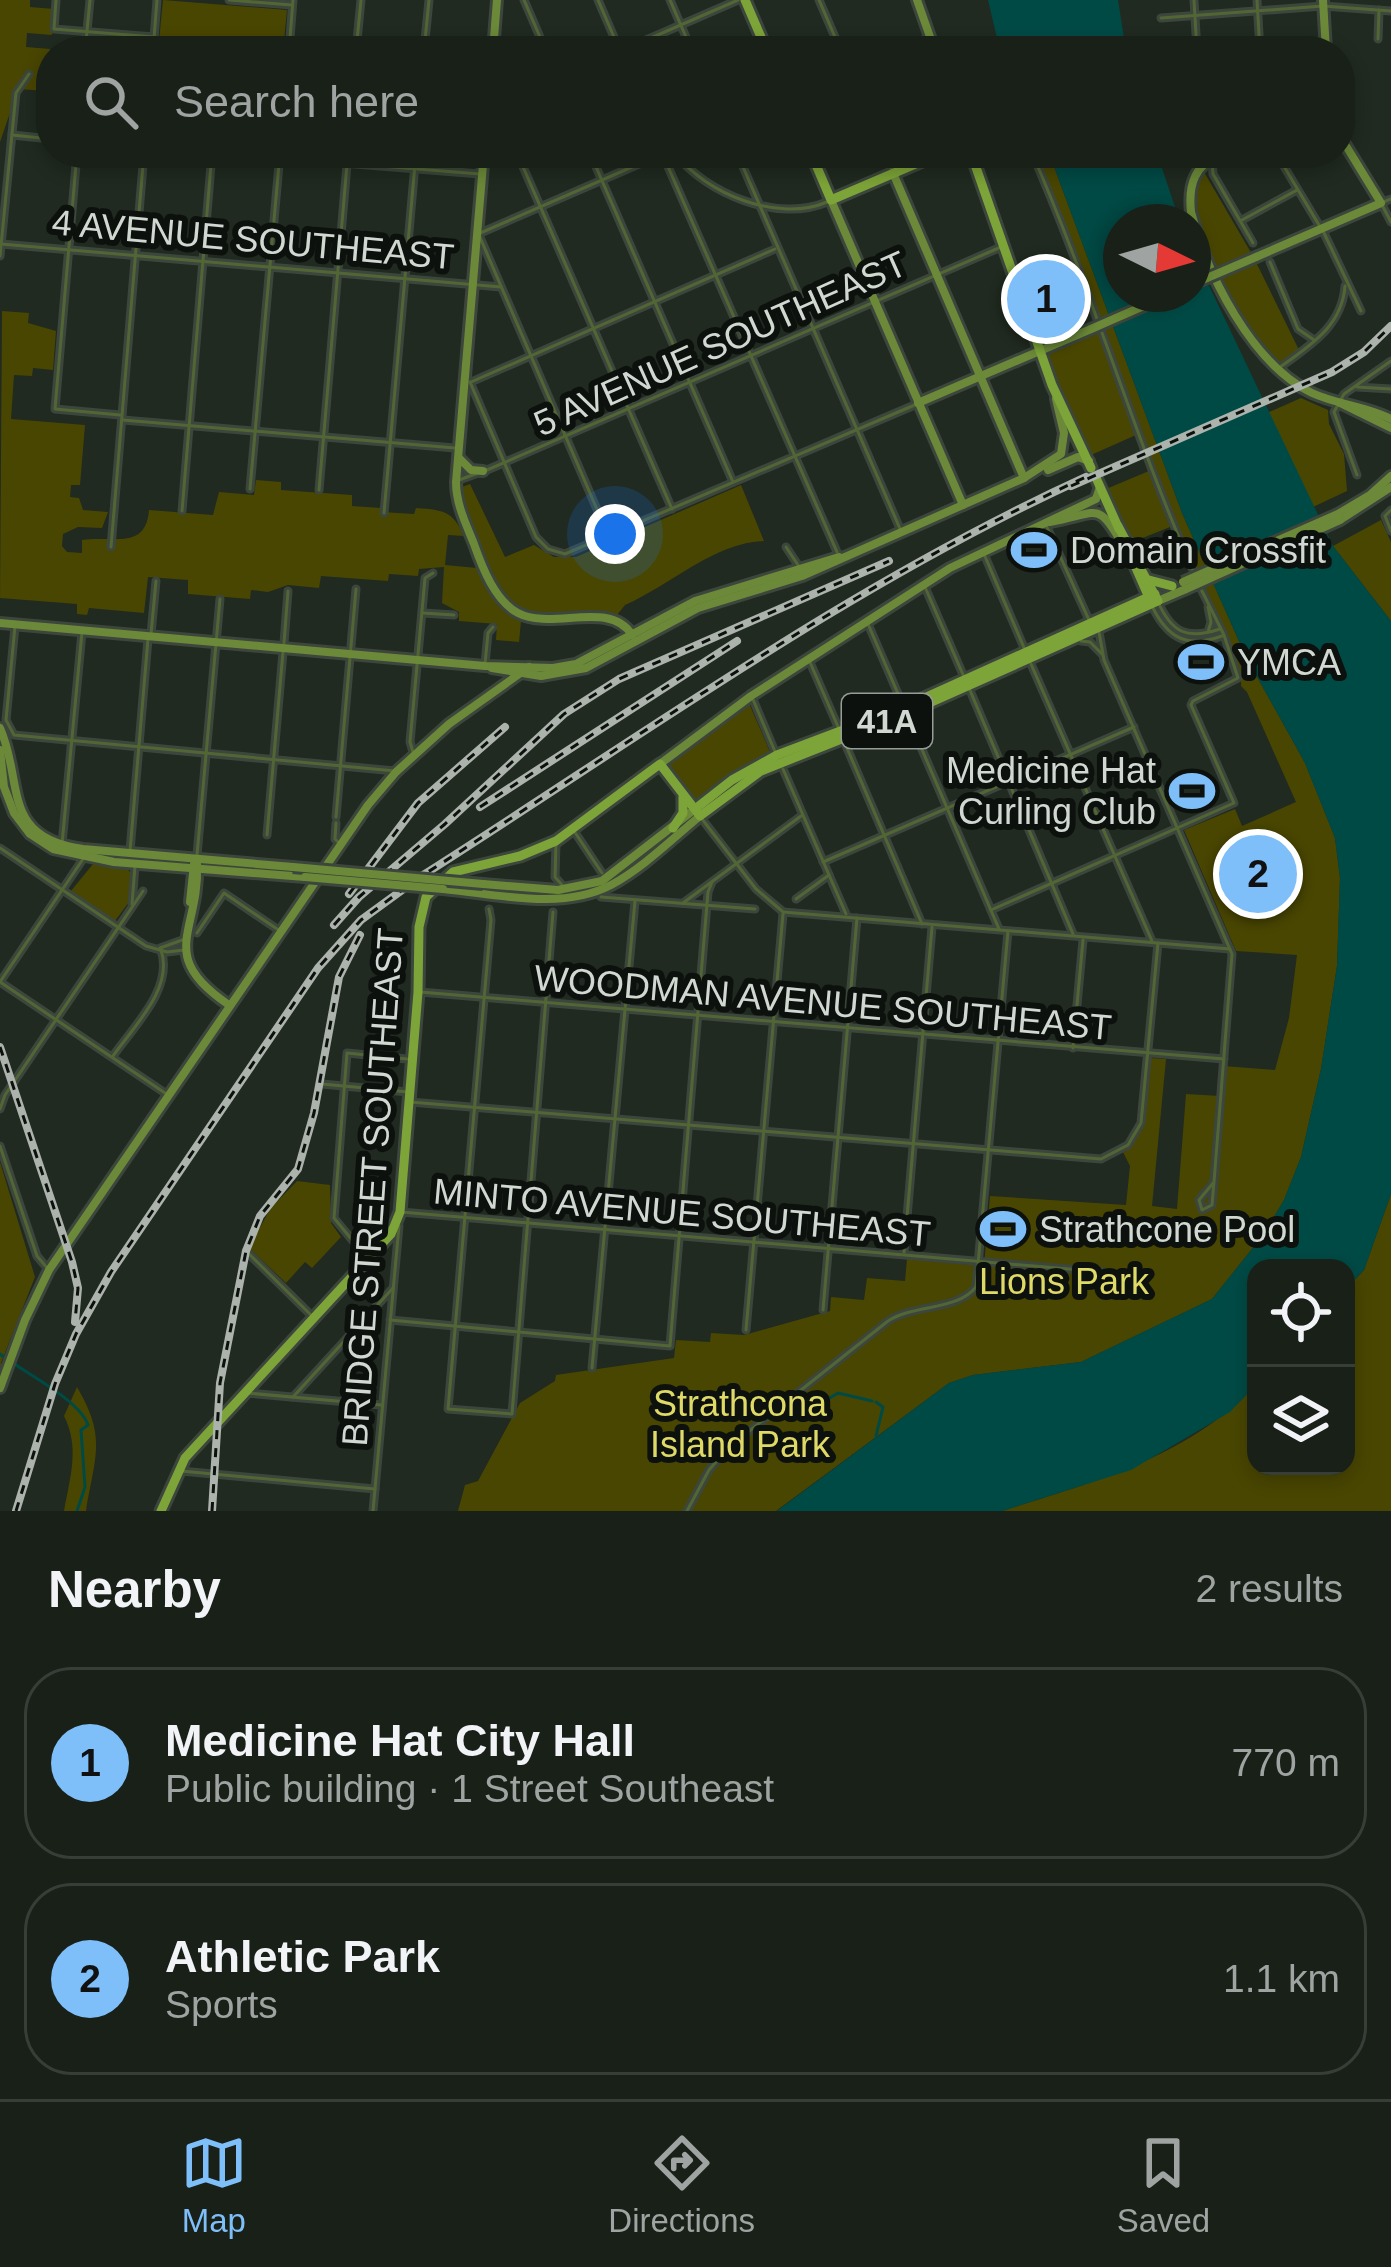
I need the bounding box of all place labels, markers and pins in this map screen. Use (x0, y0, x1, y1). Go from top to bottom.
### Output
pin: 1 (1007, 254, 1085, 344)
sports icon: Domain Crossfit (1009, 525, 1059, 575)
place label: Domain Crossfit (1070, 530, 1326, 571)
sports icon: YMCA (1176, 637, 1226, 687)
place label: YMCA (1237, 642, 1341, 683)
place label: Medicine Hat Curling Club (946, 750, 1156, 832)
sports icon: Medicine Hat Curling Club (1167, 766, 1217, 816)
pin: 2 (1219, 829, 1297, 919)
sports icon: Strathcone Pool (978, 1204, 1028, 1254)
place label: Strathcone Pool (1039, 1209, 1295, 1250)

